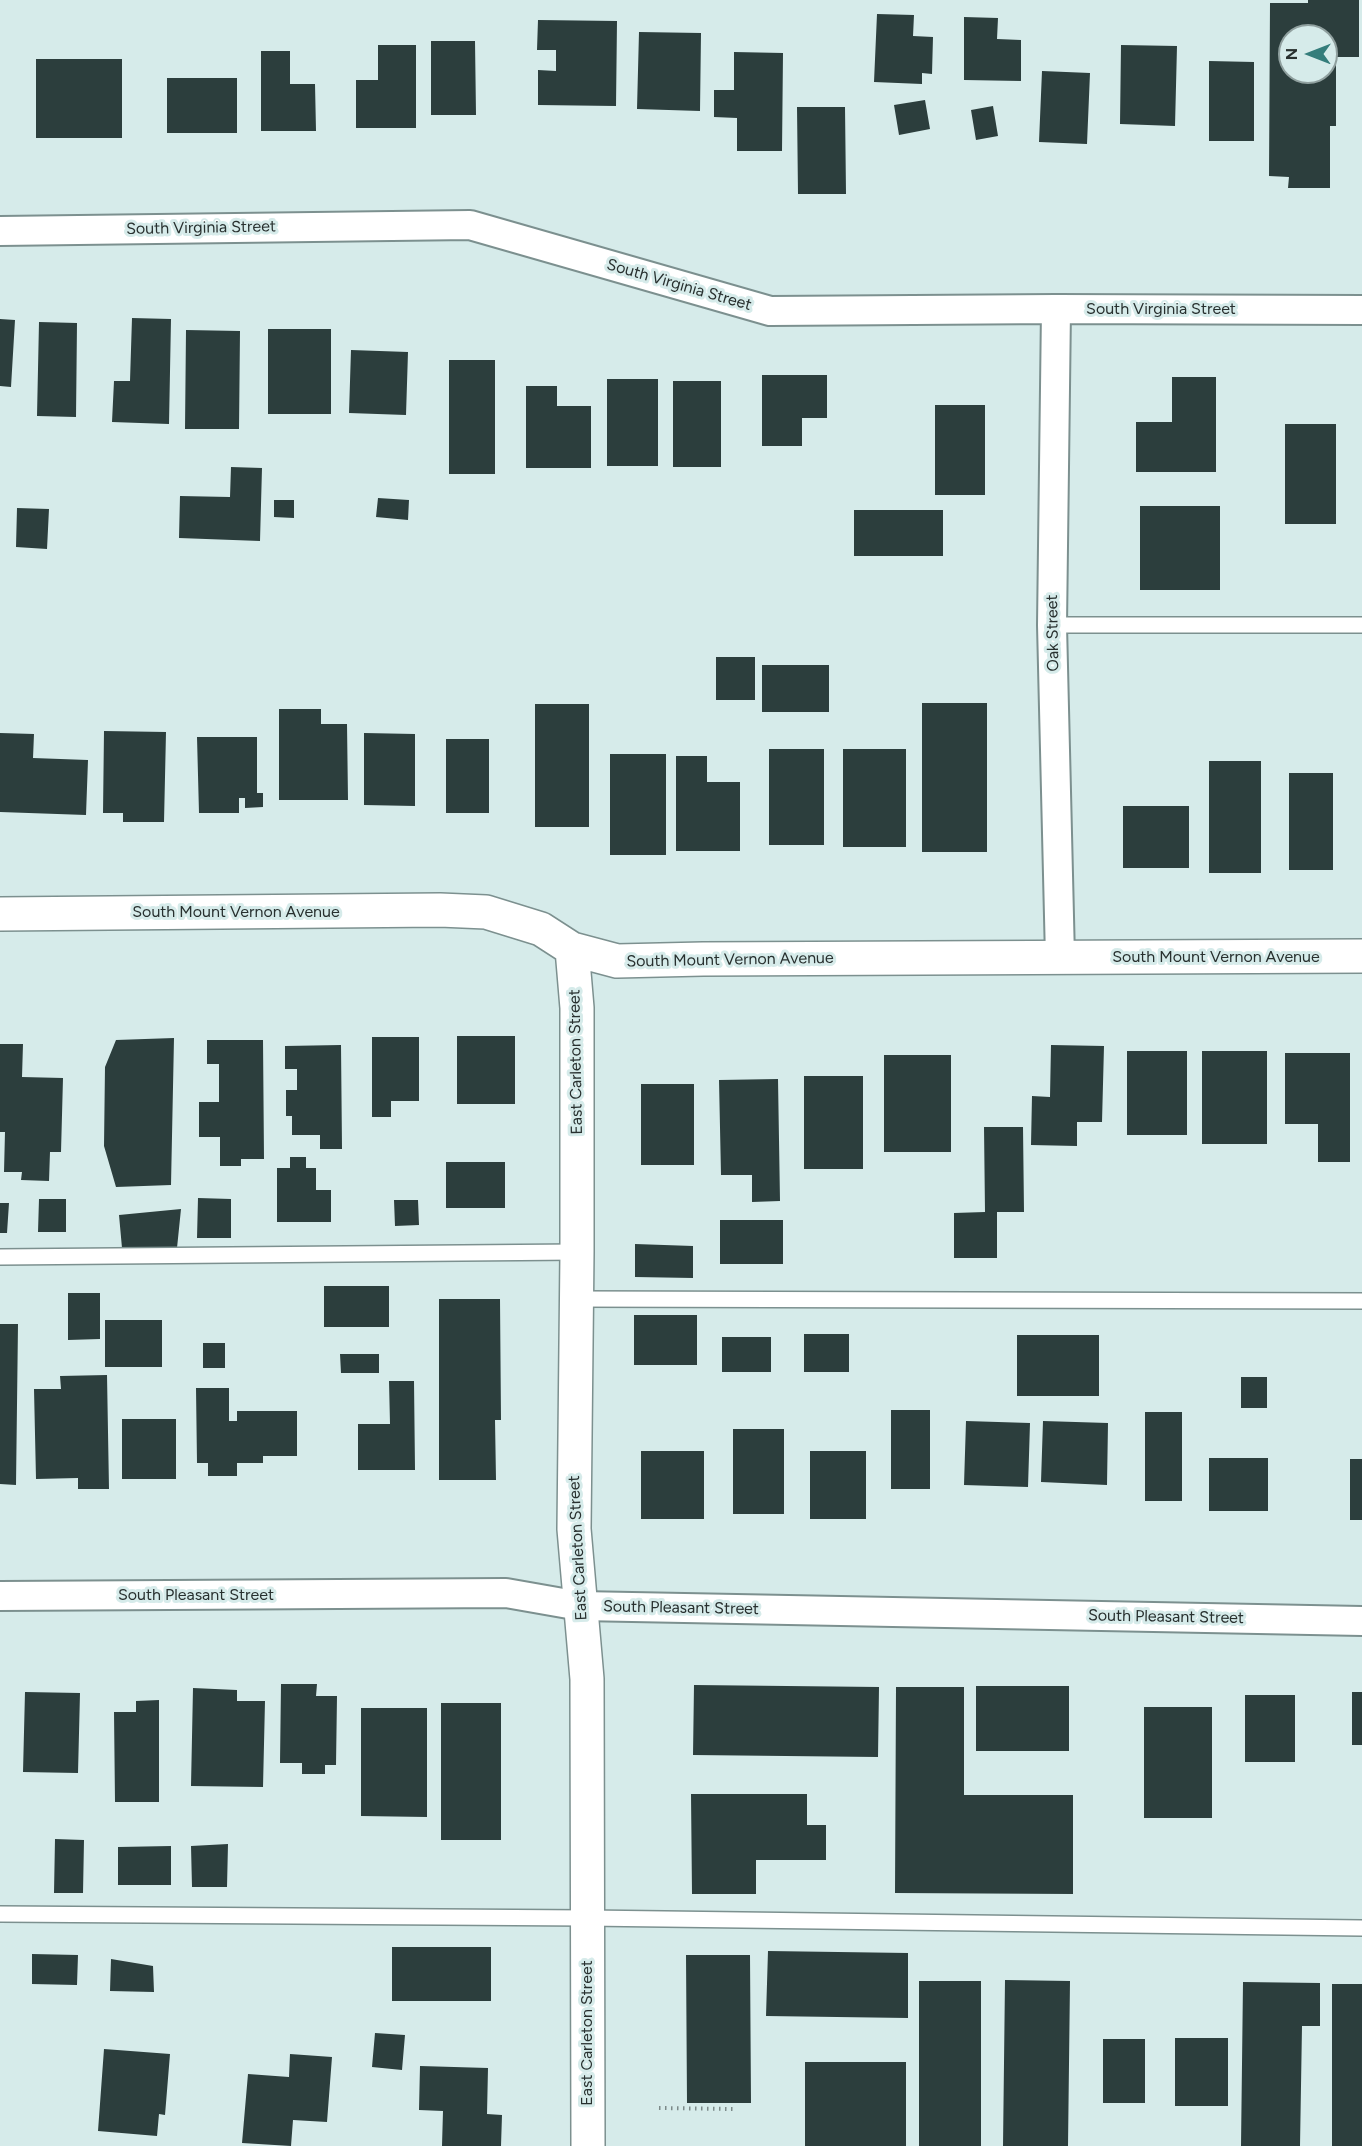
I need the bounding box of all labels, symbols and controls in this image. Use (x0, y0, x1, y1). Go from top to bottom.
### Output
north arrow (1278, 24, 1338, 84)
text: N (1282, 48, 1301, 60)
street label: South Virginia Street (126, 217, 276, 239)
street label: South Virginia Street (604, 255, 754, 315)
street label: South Virginia Street (1086, 299, 1236, 319)
street label: Oak Street (1043, 594, 1063, 672)
street label: South Mount Vernon Avenue (132, 902, 340, 922)
street label: South Mount Vernon Avenue (1112, 947, 1320, 967)
street label: South Mount Vernon Avenue (626, 949, 834, 971)
street label: East Carleton Street (565, 989, 587, 1135)
street label: East Carleton Street (565, 1475, 591, 1621)
street label: South Pleasant Street (118, 1585, 274, 1605)
street label: South Pleasant Street (603, 1597, 759, 1619)
street label: South Pleasant Street (1088, 1606, 1244, 1628)
street label: East Carleton Street (577, 1960, 597, 2106)

